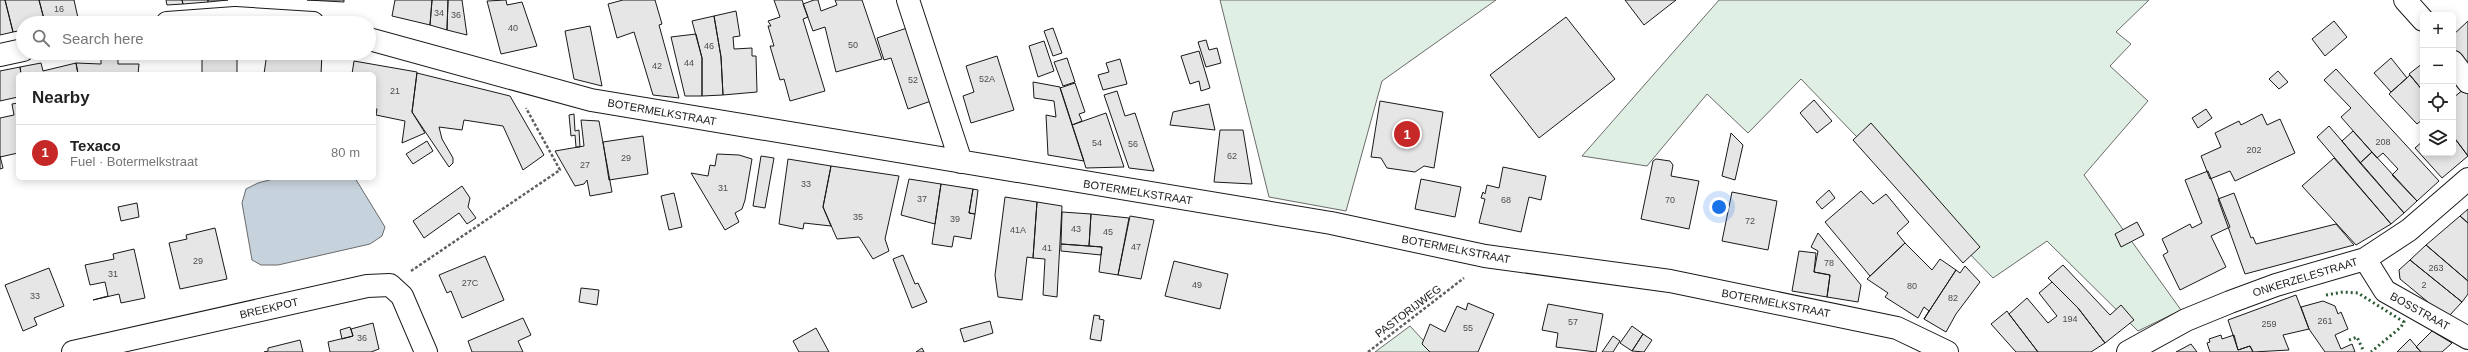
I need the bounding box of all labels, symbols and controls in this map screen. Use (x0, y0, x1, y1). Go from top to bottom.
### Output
house number: 16 (54, 4, 64, 14)
house number: 34 (434, 8, 444, 18)
house number: 36 (451, 10, 461, 20)
map controls (2420, 12, 2456, 156)
button: + (2420, 12, 2456, 48)
search box (16, 16, 376, 60)
house number: 40 (508, 23, 518, 33)
icon: search (30, 27, 52, 49)
text: Search here (62, 30, 144, 47)
house number: 50 (848, 40, 858, 50)
house number: 46 (704, 41, 714, 51)
button: − (2420, 48, 2456, 84)
house number: 44 (684, 58, 694, 68)
house number: 42 (652, 61, 662, 71)
house number: 52A (979, 74, 995, 84)
house number: 52 (908, 75, 918, 85)
button: locate (2420, 84, 2456, 120)
house number: 21 (390, 86, 400, 96)
text: Nearby (32, 88, 90, 107)
street label: BOTERMELKSTRAAT (607, 97, 718, 128)
pin: 1 (1394, 119, 1420, 149)
button: layers (2420, 120, 2456, 156)
text: Texaco (70, 137, 121, 154)
house number: 208 (2375, 137, 2391, 147)
house number: 54 (1092, 138, 1102, 148)
house number: 56 (1128, 139, 1138, 149)
text: 1 (41, 145, 49, 160)
text: 80 m (331, 145, 360, 160)
house number: 202 (2246, 145, 2262, 155)
house number: 62 (1227, 151, 1237, 161)
house number: 29 (621, 153, 631, 163)
text: Fuel · Botermelkstraat (70, 154, 198, 169)
house number: 27 (580, 160, 590, 170)
street label: BOTERMELKSTRAAT (1083, 177, 1194, 207)
house number: 33 (801, 179, 811, 189)
house number: 31 (718, 183, 728, 193)
house number: 37 (917, 194, 927, 204)
house number: 68 (1501, 195, 1511, 205)
house number: 70 (1665, 195, 1675, 205)
your location (1709, 197, 1729, 217)
house number: 35 (853, 212, 863, 222)
house number: 39 (950, 214, 960, 224)
house number: 72 (1745, 216, 1755, 226)
house number: 43 (1071, 224, 1081, 234)
house number: 41A (1010, 225, 1026, 235)
house number: 45 (1103, 227, 1113, 237)
street label: BOTERMELKSTRAAT (1401, 233, 1512, 265)
house number: 47 (1131, 242, 1141, 252)
house number: 41 (1042, 243, 1052, 253)
street label: ONKERZELESTRAAT (2251, 255, 2359, 299)
house number: 29 (193, 256, 203, 266)
house number: 78 (1824, 258, 1834, 268)
house number: 263 (2428, 263, 2444, 273)
house number: 31 (108, 269, 118, 279)
house number: 27C (462, 278, 479, 288)
house number: 49 (1192, 280, 1202, 290)
house number: 2 (2421, 280, 2427, 290)
house number: 80 (1907, 281, 1917, 291)
street label: PASTORIJWEG (1373, 282, 1443, 340)
street label: BOTERMELKSTRAAT (1721, 287, 1832, 319)
street label: BOSSTRAAT (2388, 290, 2452, 332)
house number: 33 (30, 291, 40, 301)
house number: 82 (1948, 293, 1958, 303)
street label: BREEKPOT (238, 295, 300, 321)
house number: 194 (2062, 314, 2078, 324)
house number: 261 (2317, 316, 2333, 326)
house number: 57 (1568, 317, 1578, 327)
house number: 259 (2261, 319, 2277, 329)
house number: 55 (1463, 323, 1473, 333)
house number: 36 (357, 333, 367, 343)

